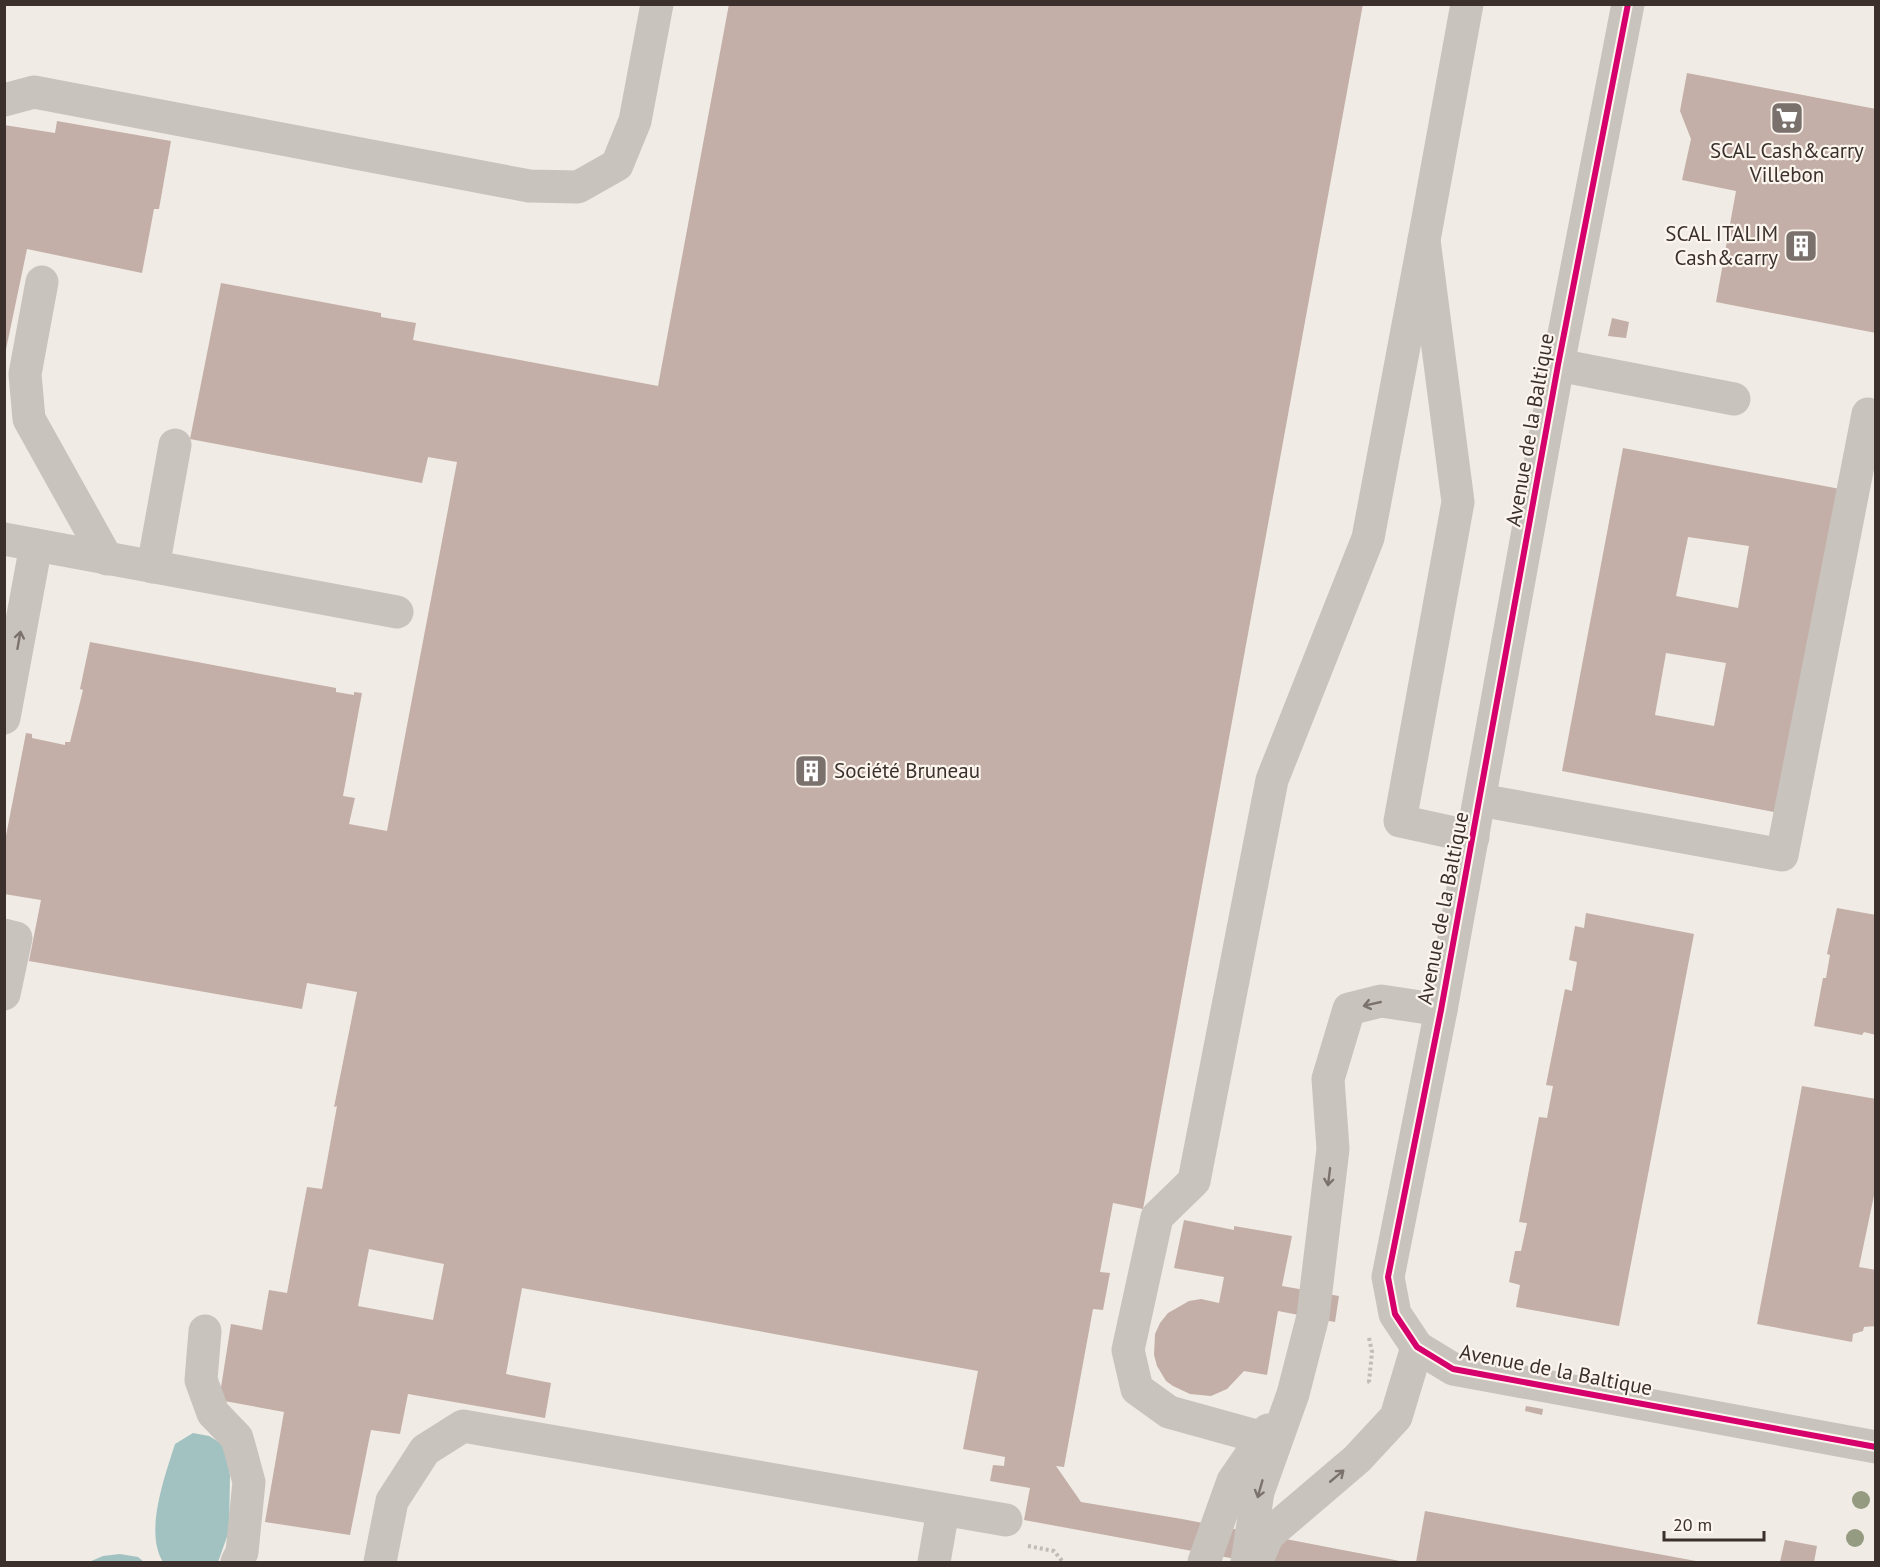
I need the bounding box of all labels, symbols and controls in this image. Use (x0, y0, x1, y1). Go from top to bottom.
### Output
supermarket icon: SCAL Cash&carry Villebon (1769, 100, 1805, 136)
place label: SCAL Cash&carry Villebon (1710, 137, 1864, 188)
place label: SCAL ITALIM Cash&carry (1665, 220, 1778, 271)
building icon: SCAL ITALIM Cash&carry (1783, 228, 1819, 264)
street label: Avenue de la Baltique (1499, 331, 1560, 529)
one-way arrow (14, 631, 25, 650)
building icon: Société Bruneau (793, 753, 829, 789)
place label: Société Bruneau (834, 757, 980, 784)
street label: Avenue de la Baltique (1411, 809, 1474, 1007)
one-way arrow (1363, 998, 1382, 1010)
one-way arrow (1323, 1167, 1334, 1186)
street label: Avenue de la Baltique (1457, 1338, 1655, 1401)
one-way arrow (1329, 1469, 1345, 1482)
one-way arrow (1254, 1479, 1265, 1498)
scale bar (1664, 1504, 1764, 1542)
text: 20 m (1673, 1513, 1712, 1536)

